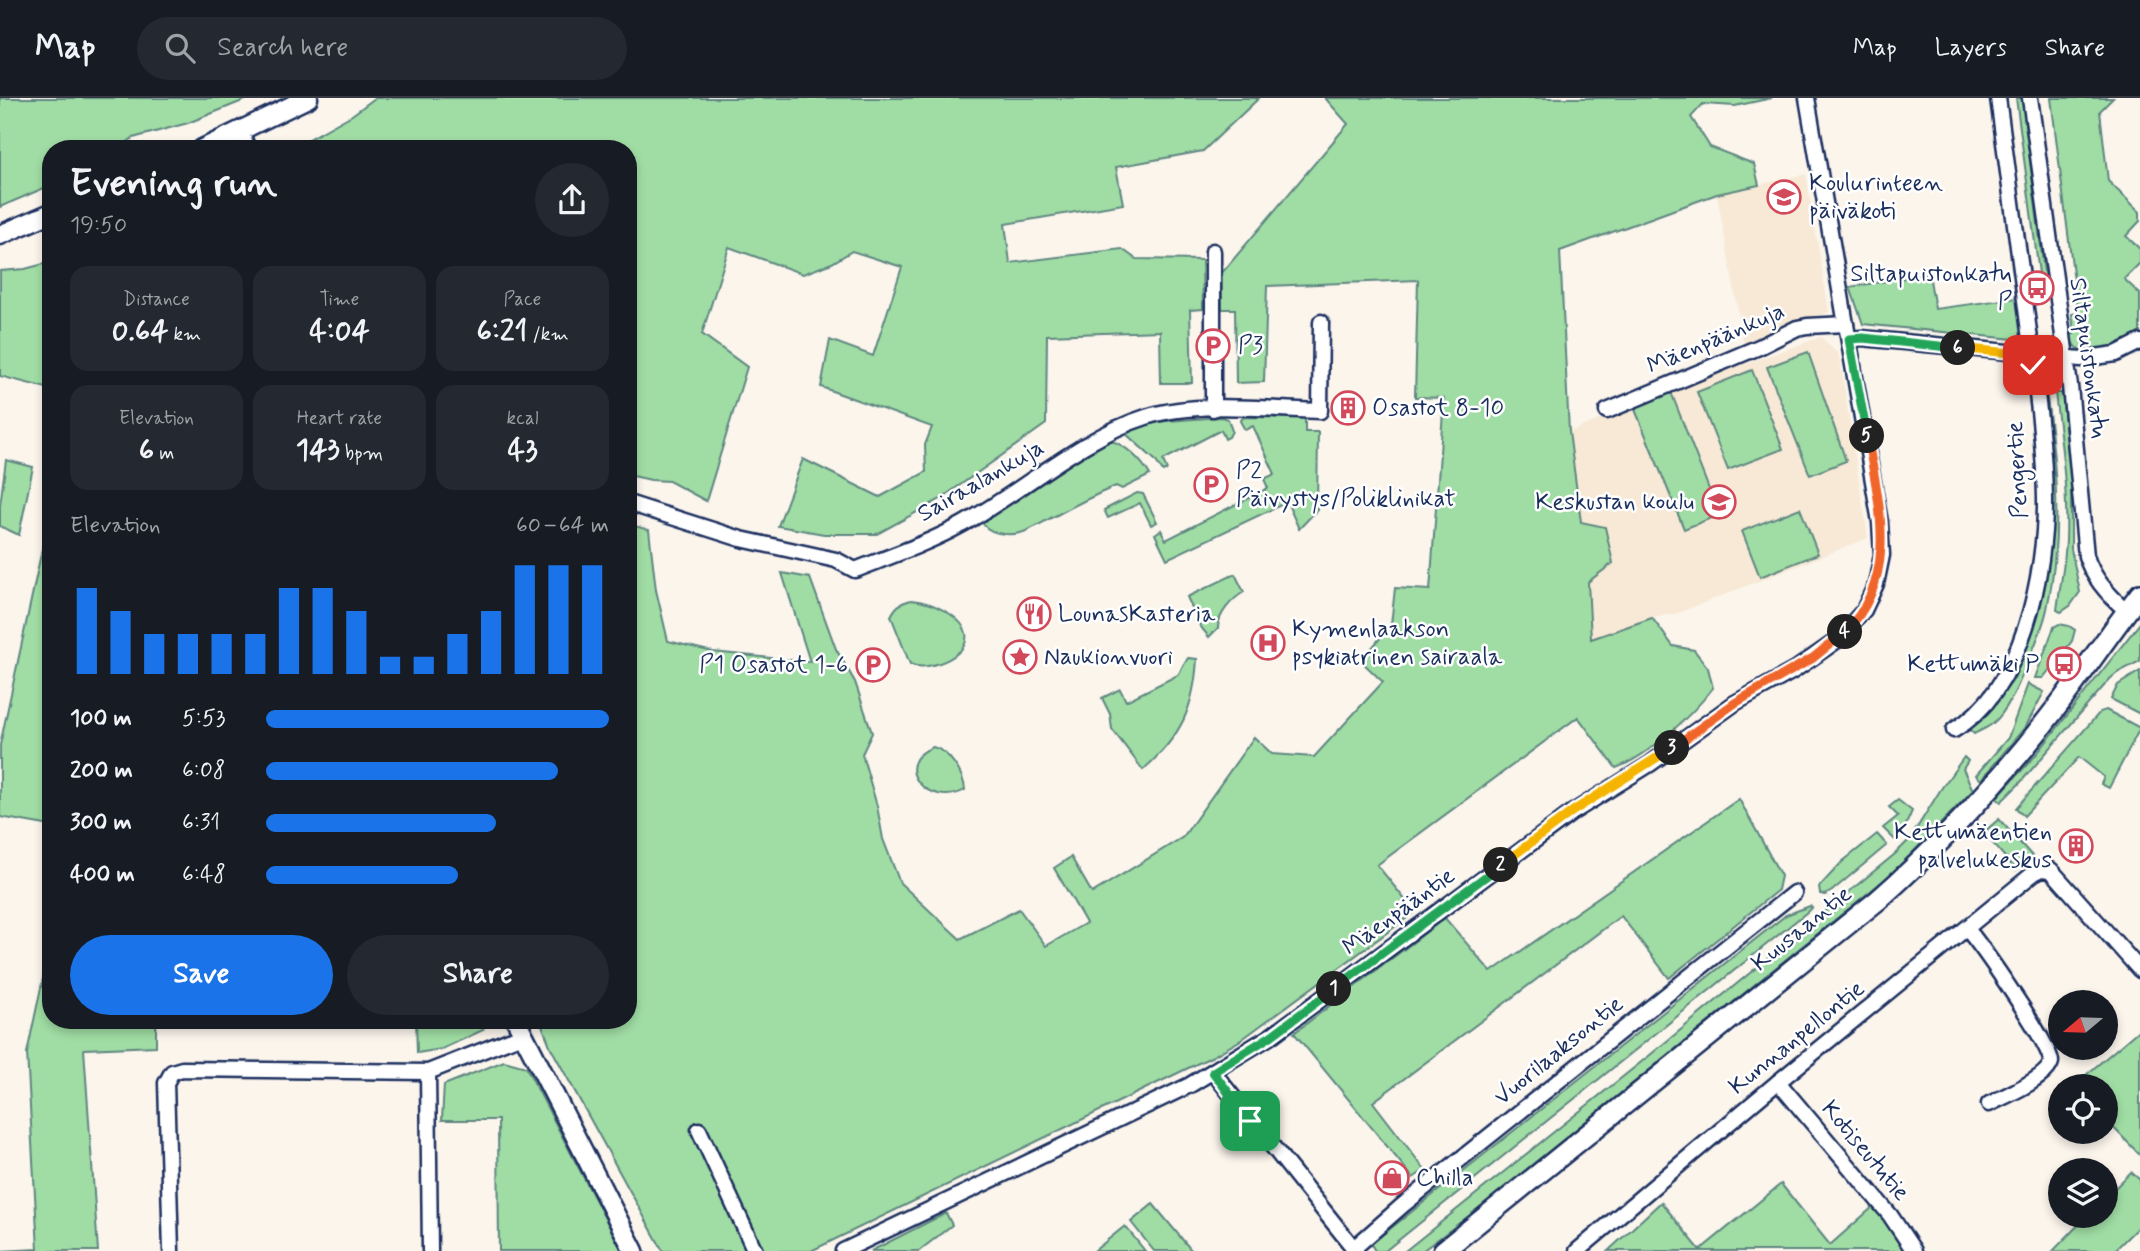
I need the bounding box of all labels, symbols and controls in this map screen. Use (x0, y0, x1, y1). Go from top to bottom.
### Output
search box (137, 17, 627, 80)
text: Map (35, 26, 95, 70)
icon: search (161, 29, 199, 67)
text: Search here (217, 31, 348, 65)
text: Map (1853, 33, 1897, 64)
text: Layers (1935, 33, 2007, 64)
text: Share (2045, 33, 2105, 64)
text: Evening run (70, 160, 277, 209)
button: share (535, 163, 609, 237)
place label: Koulurinteen päiväkoti (1809, 168, 1943, 227)
school or university icon: Koulurinteen päiväkoti (1765, 178, 1803, 216)
text: 19:50 (70, 211, 127, 241)
place label: Siltapuistonkatu P (1850, 259, 2013, 318)
bus stop icon: Siltapuistonkatu P (2018, 269, 2056, 307)
street label: Siltapuistonkatu (2061, 276, 2115, 440)
text: Distance (123, 287, 190, 312)
text: Time (320, 287, 359, 312)
text: Pace (504, 287, 541, 312)
street label: Mäenpäänkuja (1642, 296, 1790, 382)
text: 0.64 (112, 312, 168, 351)
text: 4:04 (309, 312, 370, 351)
text: 6:21 (476, 312, 527, 351)
text: km (168, 322, 201, 347)
text: /km (527, 322, 569, 347)
parking icon: P3 (1194, 327, 1232, 365)
pin: 6 (1940, 330, 1976, 366)
place label: P3 (1238, 331, 1263, 362)
text: 6 (1953, 335, 1962, 360)
pin (2003, 335, 2063, 395)
icon: check (2014, 346, 2052, 384)
building icon: Osastot 8-10 (1329, 389, 1367, 427)
place label: Osastot 8-10 (1372, 393, 1504, 424)
text: Elevation (119, 406, 194, 431)
text: Heart rate (297, 406, 382, 431)
text: kcal (507, 406, 538, 431)
pin: 5 (1850, 418, 1884, 454)
street label: Pengertie (2000, 420, 2038, 519)
text: 5 (1861, 423, 1872, 448)
text: 6 (139, 431, 154, 470)
text: 143 (296, 431, 340, 470)
text: 43 (507, 431, 538, 470)
street label: Sairaalankuja (912, 432, 1050, 530)
text: m (154, 441, 174, 466)
text: bpm (340, 441, 383, 466)
place label: P2 Päivystys/Poliklinikat (1236, 456, 1456, 515)
parking icon: P2 Päivystys/Poliklinikat (1192, 466, 1230, 504)
school or university icon: Keskustan koulu (1700, 483, 1738, 521)
place label: Keskustan koulu (1535, 487, 1694, 518)
text: Elevation (70, 511, 161, 541)
text: 60–64 m (516, 511, 609, 541)
restaurant icon: LounasKasteria (1015, 595, 1053, 633)
place label: LounasKasteria (1058, 599, 1216, 630)
place label: Kymenlaakson psykiatrinen sairaala (1292, 614, 1503, 673)
pin: 4 (1828, 614, 1862, 650)
text: 4 (1839, 619, 1850, 644)
hospital icon: Kymenlaakson psykiatrinen sairaala (1249, 624, 1287, 662)
place icon: Naukionvuori (1001, 638, 1039, 676)
place label: Naukionvuori (1044, 642, 1173, 673)
bus stop icon: Kettumäki P (2045, 645, 2083, 683)
parking icon: P1 Osastot 1-6 (854, 646, 892, 684)
place label: Kettumäki P (1907, 649, 2039, 680)
place label: P1 Osastot 1-6 (699, 650, 848, 681)
text: 100 m (70, 704, 132, 734)
text: 5:53 (182, 704, 225, 734)
pin: 3 (1654, 730, 1690, 766)
text: 3 (1667, 735, 1676, 760)
text: 200 m (70, 756, 133, 786)
text: 6:08 (182, 756, 225, 786)
text: 300 m (70, 808, 132, 838)
text: 6:31 (182, 808, 220, 838)
place label: Kettumäentien palvelukeskus (1894, 817, 2052, 876)
building icon: Kettumäentien palvelukeskus (2057, 827, 2095, 865)
pin: 2 (1484, 848, 1518, 882)
text: 2 (1496, 852, 1505, 877)
text: 400 m (70, 860, 135, 890)
text: 6:48 (182, 860, 226, 890)
street label: Mäenpääntie (1337, 861, 1462, 963)
street label: Kuusaantie (1745, 879, 1859, 979)
button: Save (70, 935, 333, 1015)
button: Share (347, 935, 609, 1015)
pin: 1 (1316, 972, 1352, 1006)
street label: Kunnanpellontie (1723, 974, 1871, 1102)
text: 1 (1329, 976, 1338, 1001)
street label: Vuorilaaksontie (1488, 989, 1630, 1113)
north arrow (2048, 990, 2118, 1060)
map controls (2048, 990, 2118, 1228)
button: locate (2048, 1074, 2118, 1144)
pin (1220, 1091, 1280, 1151)
street label: Kotiseututie (1814, 1094, 1916, 1208)
icon: arrive (1231, 1102, 1269, 1140)
button: layers (2048, 1158, 2118, 1228)
shop icon: Chilla (1373, 1159, 1411, 1197)
place label: Chilla (1416, 1163, 1474, 1194)

